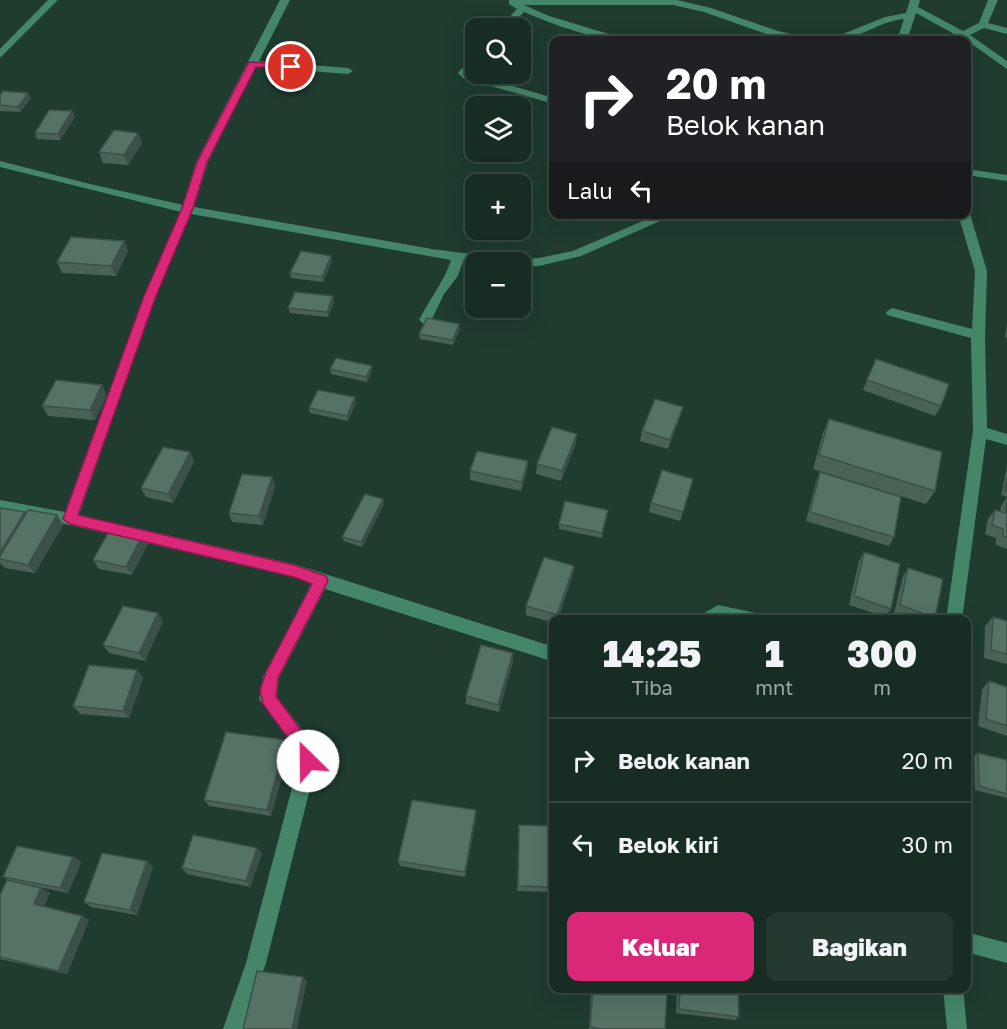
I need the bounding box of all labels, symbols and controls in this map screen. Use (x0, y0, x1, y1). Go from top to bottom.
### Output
map controls (465, 18, 531, 318)
button: search (465, 18, 531, 84)
pin (265, 41, 316, 92)
icon: arrive (274, 50, 307, 83)
text: 20 m (666, 58, 766, 108)
icon: right (567, 60, 645, 138)
button: layers (465, 96, 531, 162)
text: Belok kanan (666, 109, 825, 141)
button: + (465, 174, 531, 240)
icon: left (625, 174, 658, 207)
text: Lalu (567, 177, 613, 204)
button: − (465, 252, 531, 318)
text: 14:25 (603, 632, 702, 675)
text: 1 (765, 632, 784, 675)
text: 300 (847, 632, 917, 675)
text: Tiba (631, 675, 673, 699)
text: mnt (755, 675, 793, 699)
text: m (873, 675, 891, 699)
position arrow (276, 729, 340, 793)
icon: right (567, 744, 600, 777)
text: Belok kanan (618, 747, 750, 774)
text: 20 m (902, 747, 953, 774)
icon: left (567, 828, 600, 861)
text: Belok kiri (618, 831, 719, 858)
text: 30 m (902, 831, 953, 858)
button: Keluar (567, 912, 754, 981)
button: Bagikan (766, 912, 953, 981)

